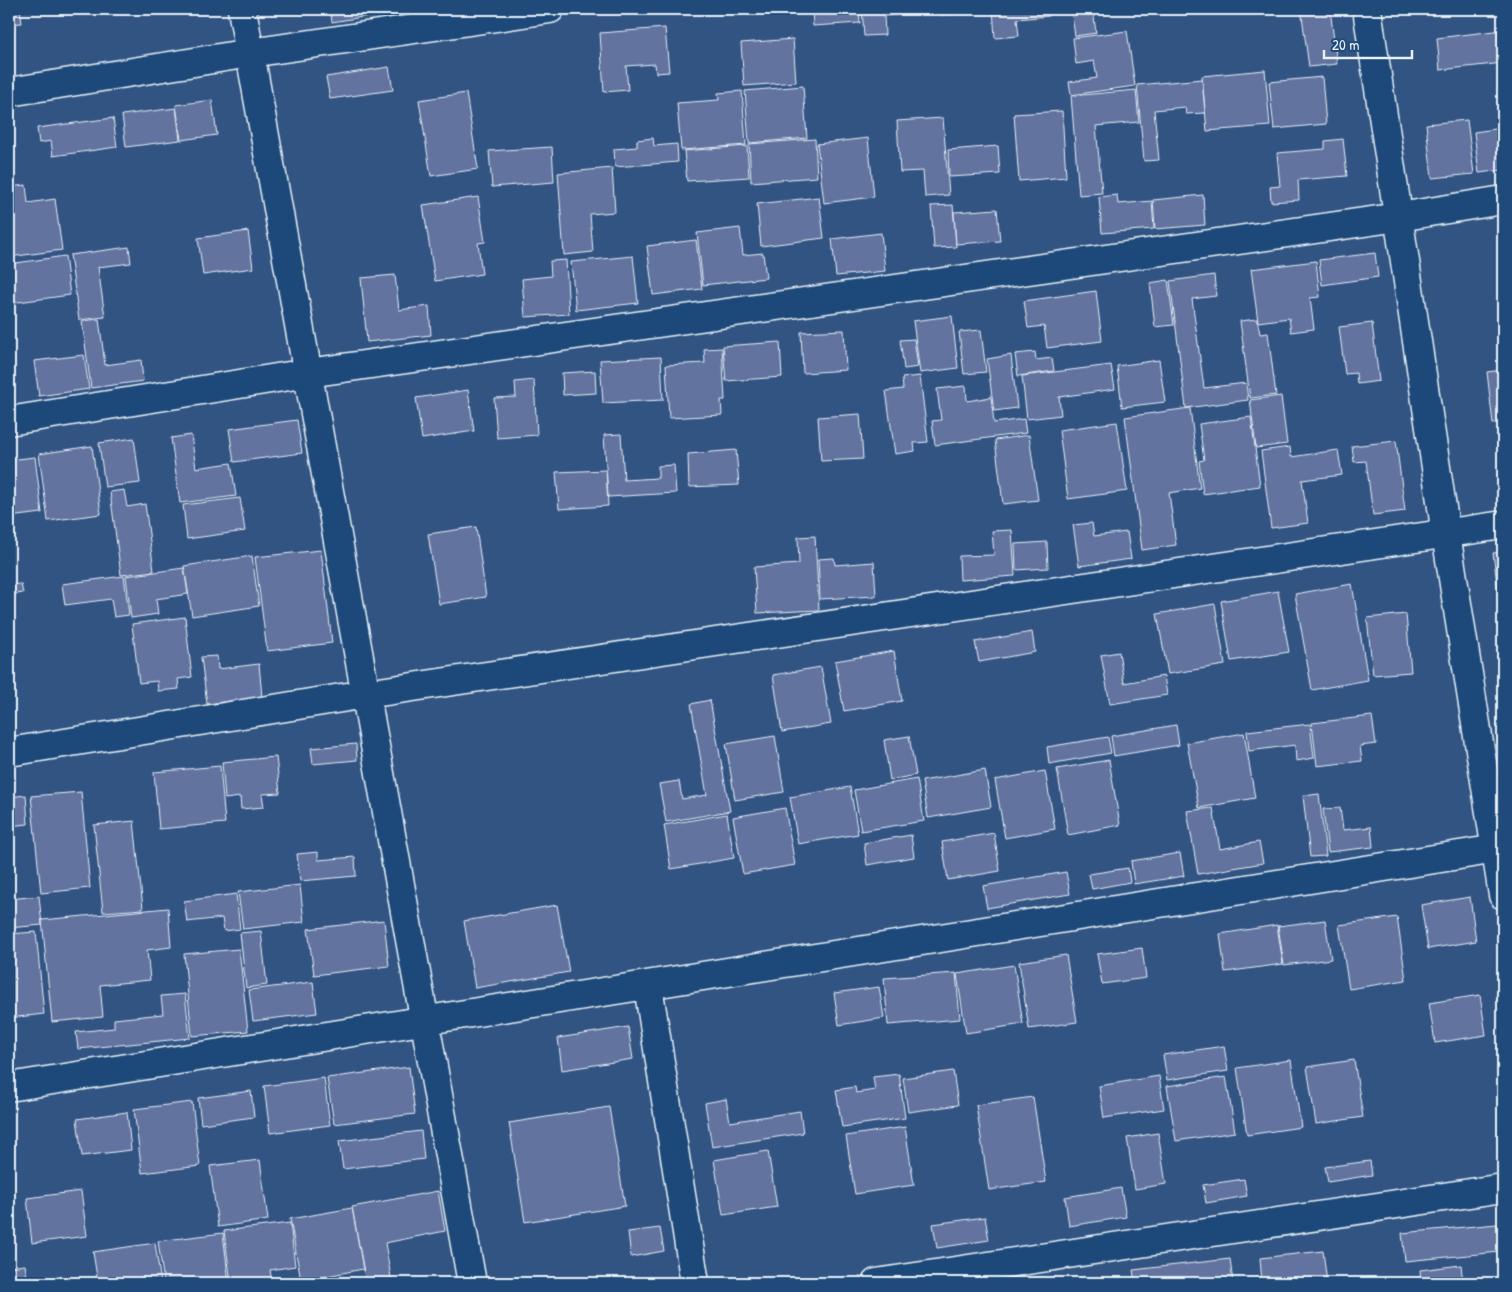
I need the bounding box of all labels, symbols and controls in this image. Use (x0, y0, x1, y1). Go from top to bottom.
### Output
scale bar (1324, 28, 1412, 60)
text: 20 m (1332, 34, 1359, 55)

